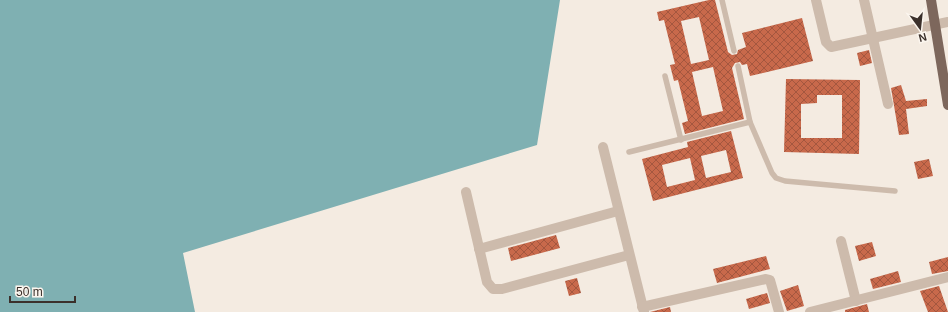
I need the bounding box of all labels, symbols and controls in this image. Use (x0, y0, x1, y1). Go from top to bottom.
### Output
north arrow (900, 8, 940, 48)
text: N (917, 31, 928, 44)
scale bar (10, 278, 75, 304)
text: 50 m (16, 285, 43, 299)

